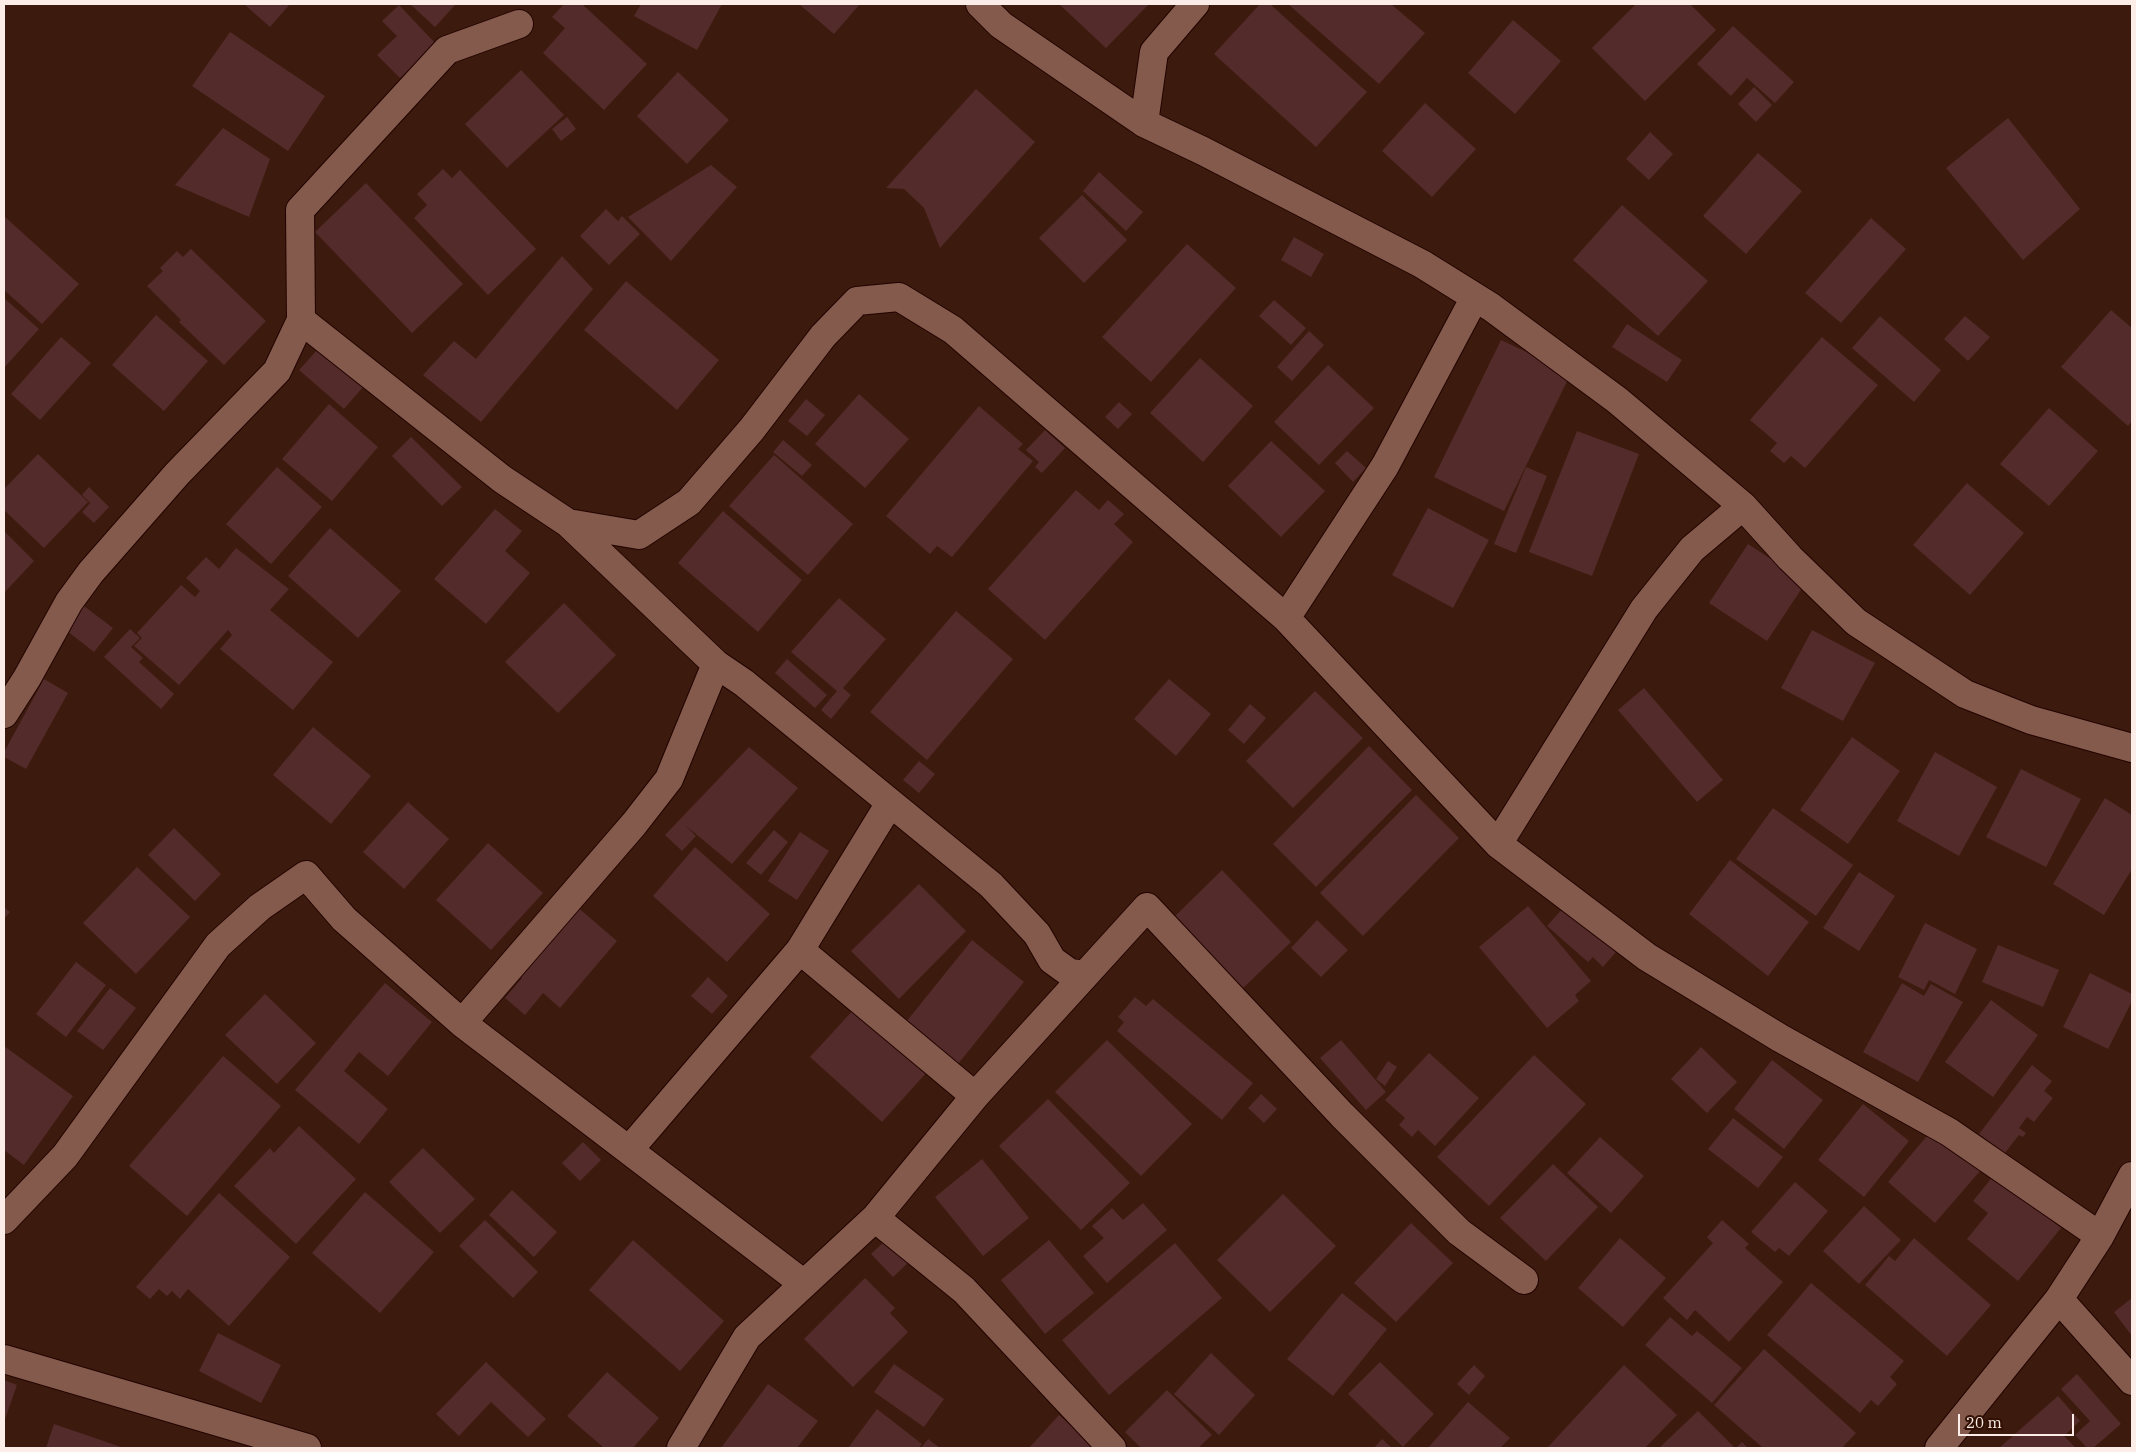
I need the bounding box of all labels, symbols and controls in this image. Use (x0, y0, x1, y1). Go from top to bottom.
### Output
scale bar (1961, 1404, 2077, 1436)
text: 20 m (1966, 1413, 2002, 1432)

